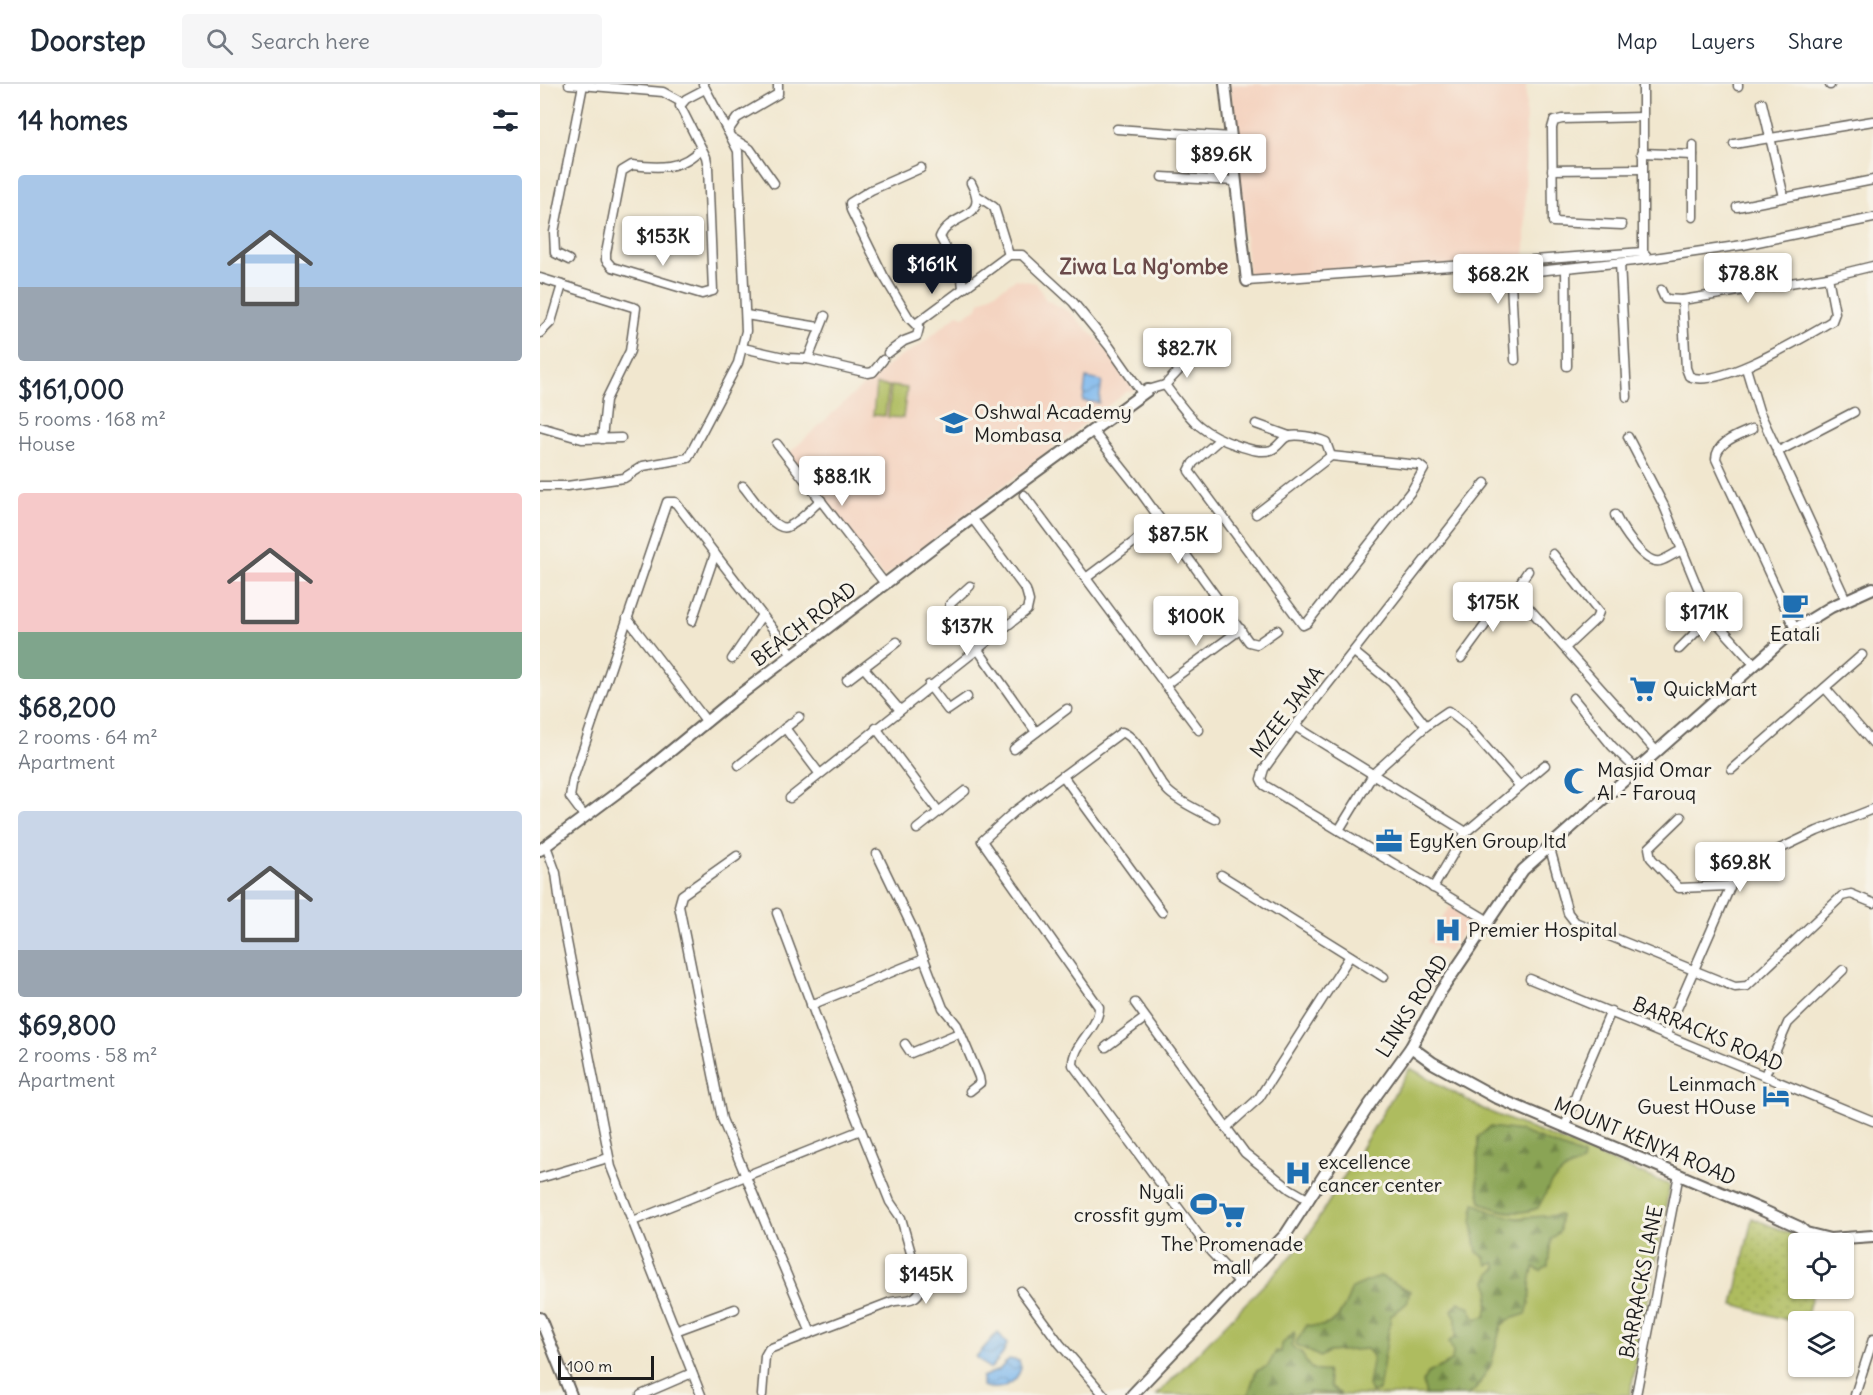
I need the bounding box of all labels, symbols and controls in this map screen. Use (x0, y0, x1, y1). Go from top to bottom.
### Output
search box (182, 14, 602, 68)
text: Doorstep (30, 23, 146, 59)
icon: search (203, 25, 236, 58)
text: Search here (251, 27, 370, 55)
text: Map (1617, 28, 1657, 55)
text: Layers (1690, 28, 1755, 55)
text: Share (1788, 28, 1843, 55)
text: 14 homes (18, 104, 128, 137)
icon: filters (489, 104, 522, 137)
pin: $89.6K (1172, 134, 1270, 185)
text: $89.6K (1190, 141, 1252, 166)
icon: home (216, 214, 324, 322)
pin: $153K (621, 216, 705, 267)
text: $153K (636, 223, 690, 248)
pin: $161K (890, 244, 974, 295)
text: $161K (907, 251, 957, 276)
district label: Ziwa La Ng'ombe (1060, 252, 1229, 280)
pin: $78.8K (1699, 253, 1797, 304)
pin: $68.2K (1449, 254, 1547, 305)
text: $78.8K (1718, 260, 1778, 285)
text: $68.2K (1467, 261, 1529, 286)
pin: $82.7K (1138, 328, 1236, 379)
text: $82.7K (1157, 335, 1217, 360)
text: $161,000 (18, 373, 124, 406)
place label: Oshwal Academy Mombasa (974, 399, 1132, 447)
text: 5 rooms · 168 m² (18, 406, 166, 431)
school or university icon: Oshwal Academy Mombasa (939, 408, 969, 438)
text: House (18, 431, 75, 456)
pin: $88.1K (793, 456, 891, 507)
text: $88.1K (813, 463, 871, 488)
pin: $87.5K (1129, 514, 1227, 565)
text: $87.5K (1148, 521, 1208, 546)
icon: home (216, 532, 324, 640)
street label: BEACH ROAD (746, 576, 861, 671)
pin: $175K (1451, 582, 1535, 633)
text: $175K (1467, 589, 1519, 614)
cafe icon: Eatali (1780, 590, 1810, 620)
pin: $171K (1662, 592, 1746, 643)
pin: $100K (1154, 596, 1238, 647)
text: $171K (1680, 599, 1728, 624)
text: $100K (1167, 603, 1225, 628)
pin: $137K (925, 606, 1009, 657)
text: $137K (941, 613, 993, 638)
place label: Eatali (1770, 621, 1820, 646)
street label: MZEE JAMA (1244, 661, 1329, 762)
supermarket icon: QuickMart (1628, 674, 1658, 704)
place label: QuickMart (1663, 676, 1757, 701)
text: $68,200 (18, 691, 116, 724)
text: 2 rooms · 64 m² (18, 724, 158, 749)
text: Apartment (18, 749, 115, 774)
place label: Masjid Omar Al - Farouq (1597, 757, 1712, 805)
mosque icon: Masjid Omar Al - Farouq (1562, 766, 1592, 796)
office icon: EgyKen Group ltd (1374, 826, 1404, 856)
place label: EgyKen Group ltd (1409, 828, 1567, 853)
pin: $69.8K (1691, 842, 1789, 893)
text: $69.8K (1709, 849, 1771, 874)
icon: home (216, 850, 324, 958)
hospital icon: Premier Hospital (1433, 915, 1463, 945)
place label: Premier Hospital (1468, 917, 1617, 942)
street label: LINKS ROAD (1370, 950, 1453, 1062)
street label: BARRACKS ROAD (1629, 991, 1787, 1076)
text: $69,800 (18, 1009, 116, 1042)
text: 2 rooms · 58 m² (18, 1042, 158, 1067)
text: Apartment (18, 1067, 115, 1092)
place label: Leinmach Guest HOuse (1637, 1071, 1756, 1119)
hotel icon: Leinmach Guest HOuse (1761, 1081, 1791, 1111)
street label: MOUNT KENYA ROAD (1550, 1091, 1740, 1190)
place label: excellence cancer center (1318, 1149, 1442, 1197)
hospital icon: excellence cancer center (1283, 1158, 1313, 1188)
place label: Nyali crossfit gym (1074, 1179, 1184, 1227)
sports icon: Nyali crossfit gym (1189, 1189, 1219, 1219)
supermarket icon: The Promenade mall (1217, 1200, 1247, 1230)
street label: BARRACKS LANE (1613, 1203, 1668, 1360)
place label: The Promenade mall (1161, 1231, 1303, 1279)
map controls (1788, 1233, 1854, 1377)
button: locate (1788, 1233, 1854, 1299)
pin: $145K (884, 1254, 968, 1305)
text: $145K (899, 1261, 953, 1286)
button: layers (1788, 1311, 1854, 1377)
scale bar (558, 1353, 654, 1380)
text: 100 m (567, 1356, 612, 1376)

